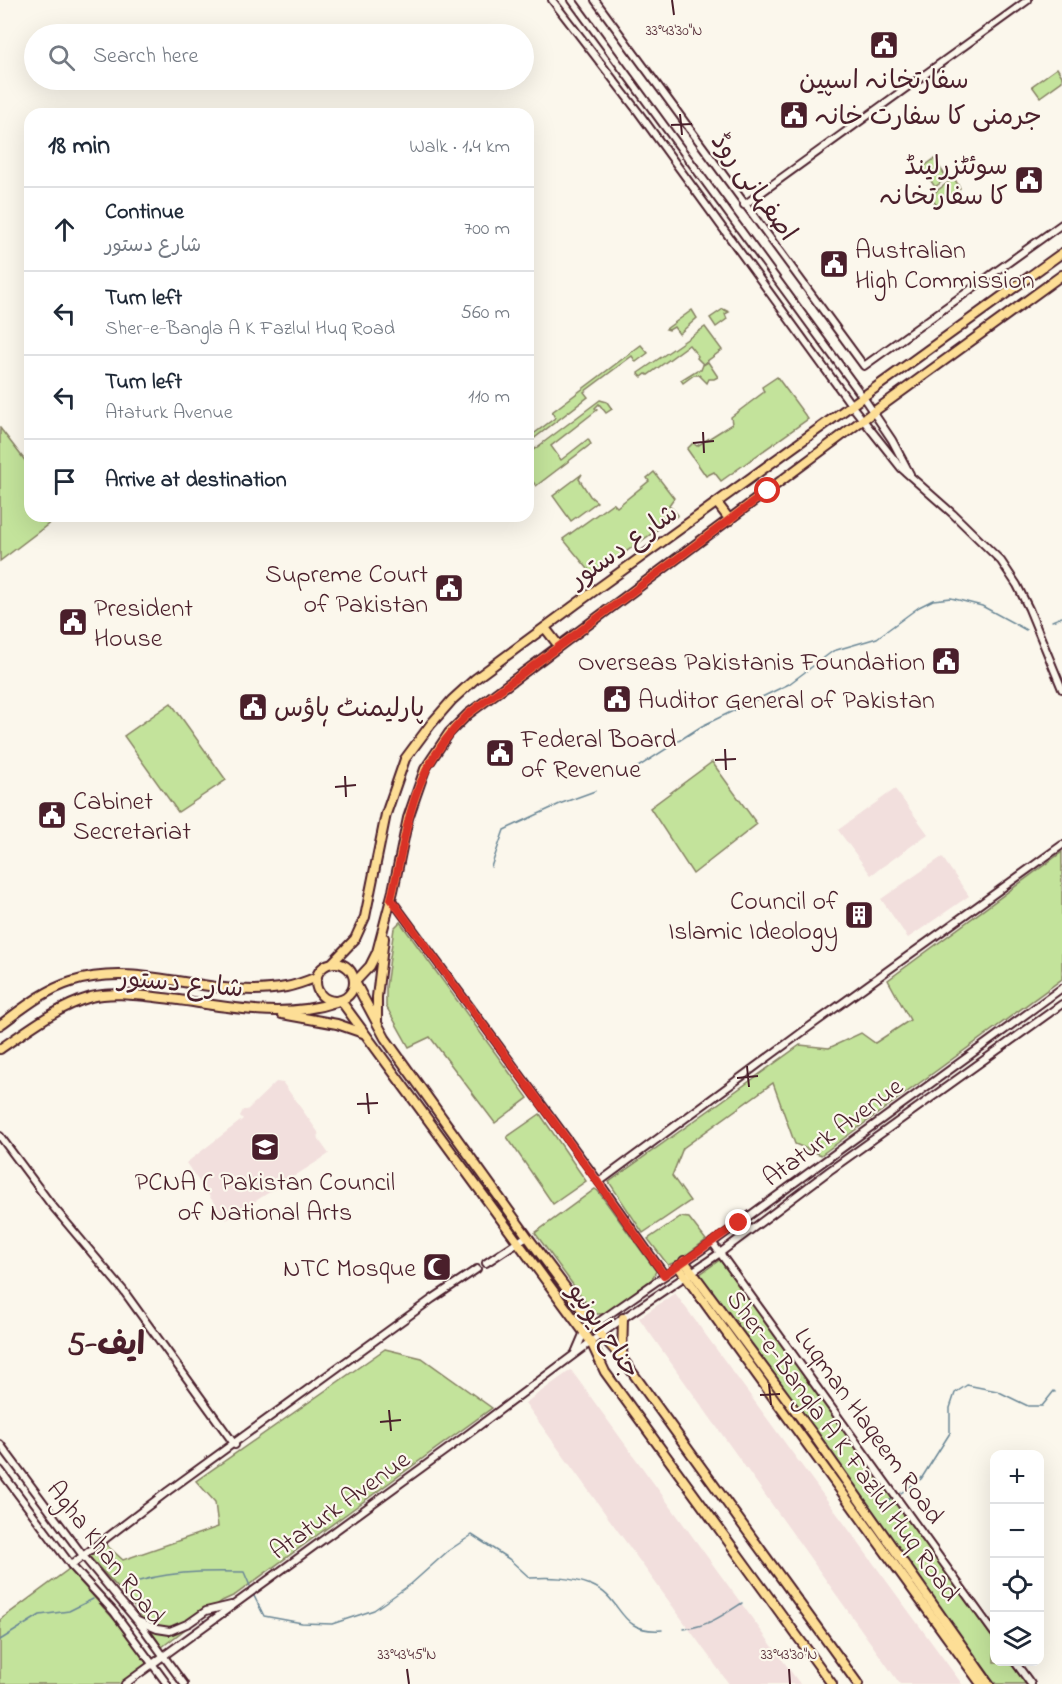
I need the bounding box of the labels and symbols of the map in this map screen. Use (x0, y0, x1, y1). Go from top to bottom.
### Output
text: 33°43'30"N (646, 20, 702, 42)
public building icon: سفارتخانہ اسپین (868, 29, 900, 61)
place label: سفارتخانہ اسپین (799, 63, 969, 101)
public building icon: جرمنی کا سفارت خانہ (778, 99, 810, 131)
place label: جرمنی کا سفارت خانہ (815, 99, 1042, 137)
street label: اصفہانی روڈ (700, 126, 805, 250)
place label: سوئٹزرلینڈ کا سفارتخانہ (880, 149, 1008, 217)
public building icon: سوئٹزرلینڈ کا سفارتخانہ (1013, 164, 1045, 196)
place label: Australian High Commission (855, 233, 1035, 301)
public building icon: Australian High Commission (818, 248, 850, 280)
route start (754, 477, 780, 503)
street label: شارع دستور (561, 496, 687, 600)
place label: Supreme Court of Pakistan (265, 557, 428, 625)
public building icon: Supreme Court of Pakistan (433, 572, 465, 604)
place label: President House (94, 591, 193, 659)
public building icon: President House (57, 606, 89, 638)
place label: Overseas Pakistanis Foundation (578, 645, 925, 683)
public building icon: Overseas Pakistanis Foundation (930, 645, 962, 677)
public building icon: Auditor General of Pakistan (601, 683, 633, 715)
place label: Auditor General of Pakistan (638, 683, 935, 721)
public building icon: پارلیمنٹ ہاؤس (237, 691, 269, 723)
place label: پارلیمنٹ ہاؤس (274, 691, 425, 729)
place label: Federal Board of Revenue (520, 722, 677, 790)
public building icon: Federal Board of Revenue (484, 737, 516, 769)
place label: Cabinet Secretariat (73, 784, 191, 852)
public building icon: Cabinet Secretariat (36, 799, 68, 831)
place label: Council of Islamic Ideology (668, 884, 839, 952)
building icon: Council of Islamic Ideology (843, 899, 875, 931)
street label: شارع دستور (115, 960, 245, 1009)
street label: Ataturk Avenue (755, 1069, 912, 1198)
school or university icon: PCNA ( Pakistan Council of National Arts (249, 1131, 281, 1163)
place label: PCNA ( Pakistan Council of National Arts (135, 1165, 395, 1233)
route end (725, 1209, 751, 1235)
place label: NTC Mosque (283, 1251, 416, 1289)
mosque icon: NTC Mosque (421, 1251, 453, 1283)
street label: جناح ایونیو (556, 1275, 649, 1387)
street label: Sher-e-Bangla A K Fazlul Huq Road (715, 1283, 968, 1611)
street label: Luqman Haqeem Road (783, 1320, 952, 1533)
district label: ایف-5 (67, 1323, 145, 1370)
street label: Ataturk Avenue (262, 1442, 419, 1571)
street label: Agha Khan Road (36, 1473, 174, 1635)
text: 33°43'45"N (378, 1644, 436, 1666)
text: 33°43'30"N (761, 1644, 817, 1666)

